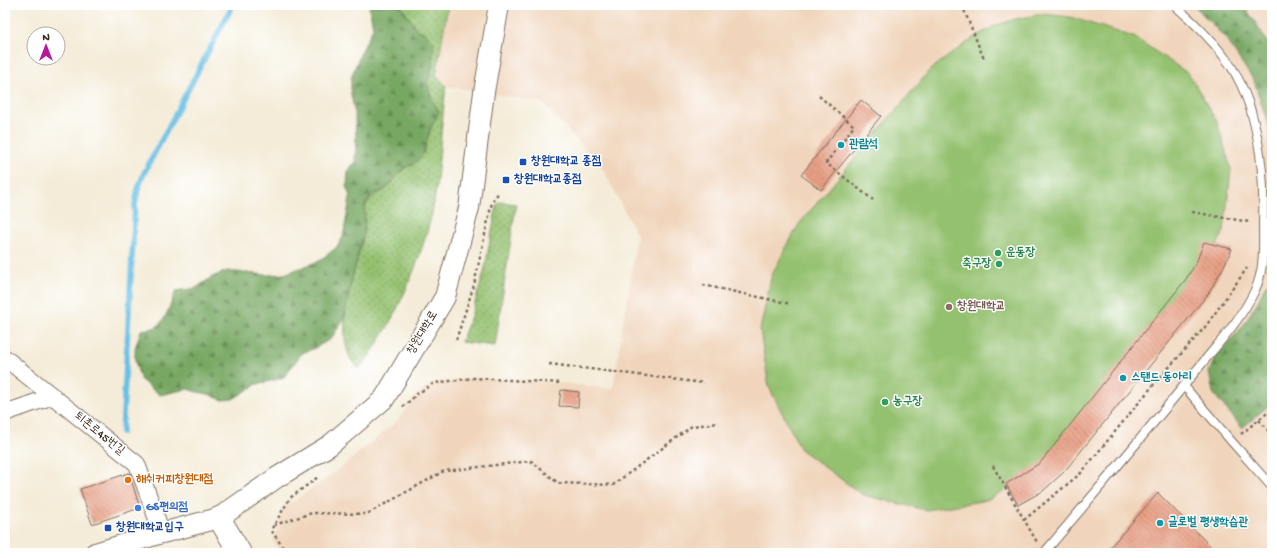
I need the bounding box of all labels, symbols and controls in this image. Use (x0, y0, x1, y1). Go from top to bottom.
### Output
north arrow (26, 26, 66, 66)
text: N (42, 32, 50, 44)
place label: 관람석 (849, 138, 878, 152)
marker: 관람석 (836, 140, 846, 150)
place label: 창원대학교 종점 (531, 154, 602, 169)
marker: 창원대학교 종점 (518, 157, 528, 167)
place label: 창원대학교종점 (514, 172, 582, 187)
marker: 창원대학교종점 (501, 175, 511, 185)
place label: 운동장 (1006, 246, 1035, 260)
marker: 운동장 (993, 248, 1003, 258)
place label: 축구장 (962, 256, 991, 271)
marker: 축구장 (994, 259, 1004, 269)
place label: 창원대학교 (957, 299, 1005, 314)
marker: 창원대학교 (944, 302, 954, 312)
street label: 창원대학로 (405, 309, 441, 357)
place label: 스탠드 동아리 (1131, 370, 1192, 385)
marker: 스탠드 동아리 (1118, 373, 1128, 383)
place label: 농구장 (893, 395, 922, 409)
marker: 농구장 (880, 397, 890, 407)
street label: 퇴촌로45번길 (71, 409, 128, 459)
place label: 해쉬커피창원대점 (136, 472, 214, 487)
marker: 해쉬커피창원대점 (123, 475, 133, 485)
place label: GS편의점 (146, 501, 188, 515)
marker: GS편의점 (133, 503, 143, 513)
place label: 글로벌 평생학습관 (1168, 515, 1248, 530)
marker: 글로벌 평생학습관 (1155, 518, 1165, 528)
place label: 창원대학교입구 (116, 520, 184, 535)
marker: 창원대학교입구 (103, 523, 113, 533)

